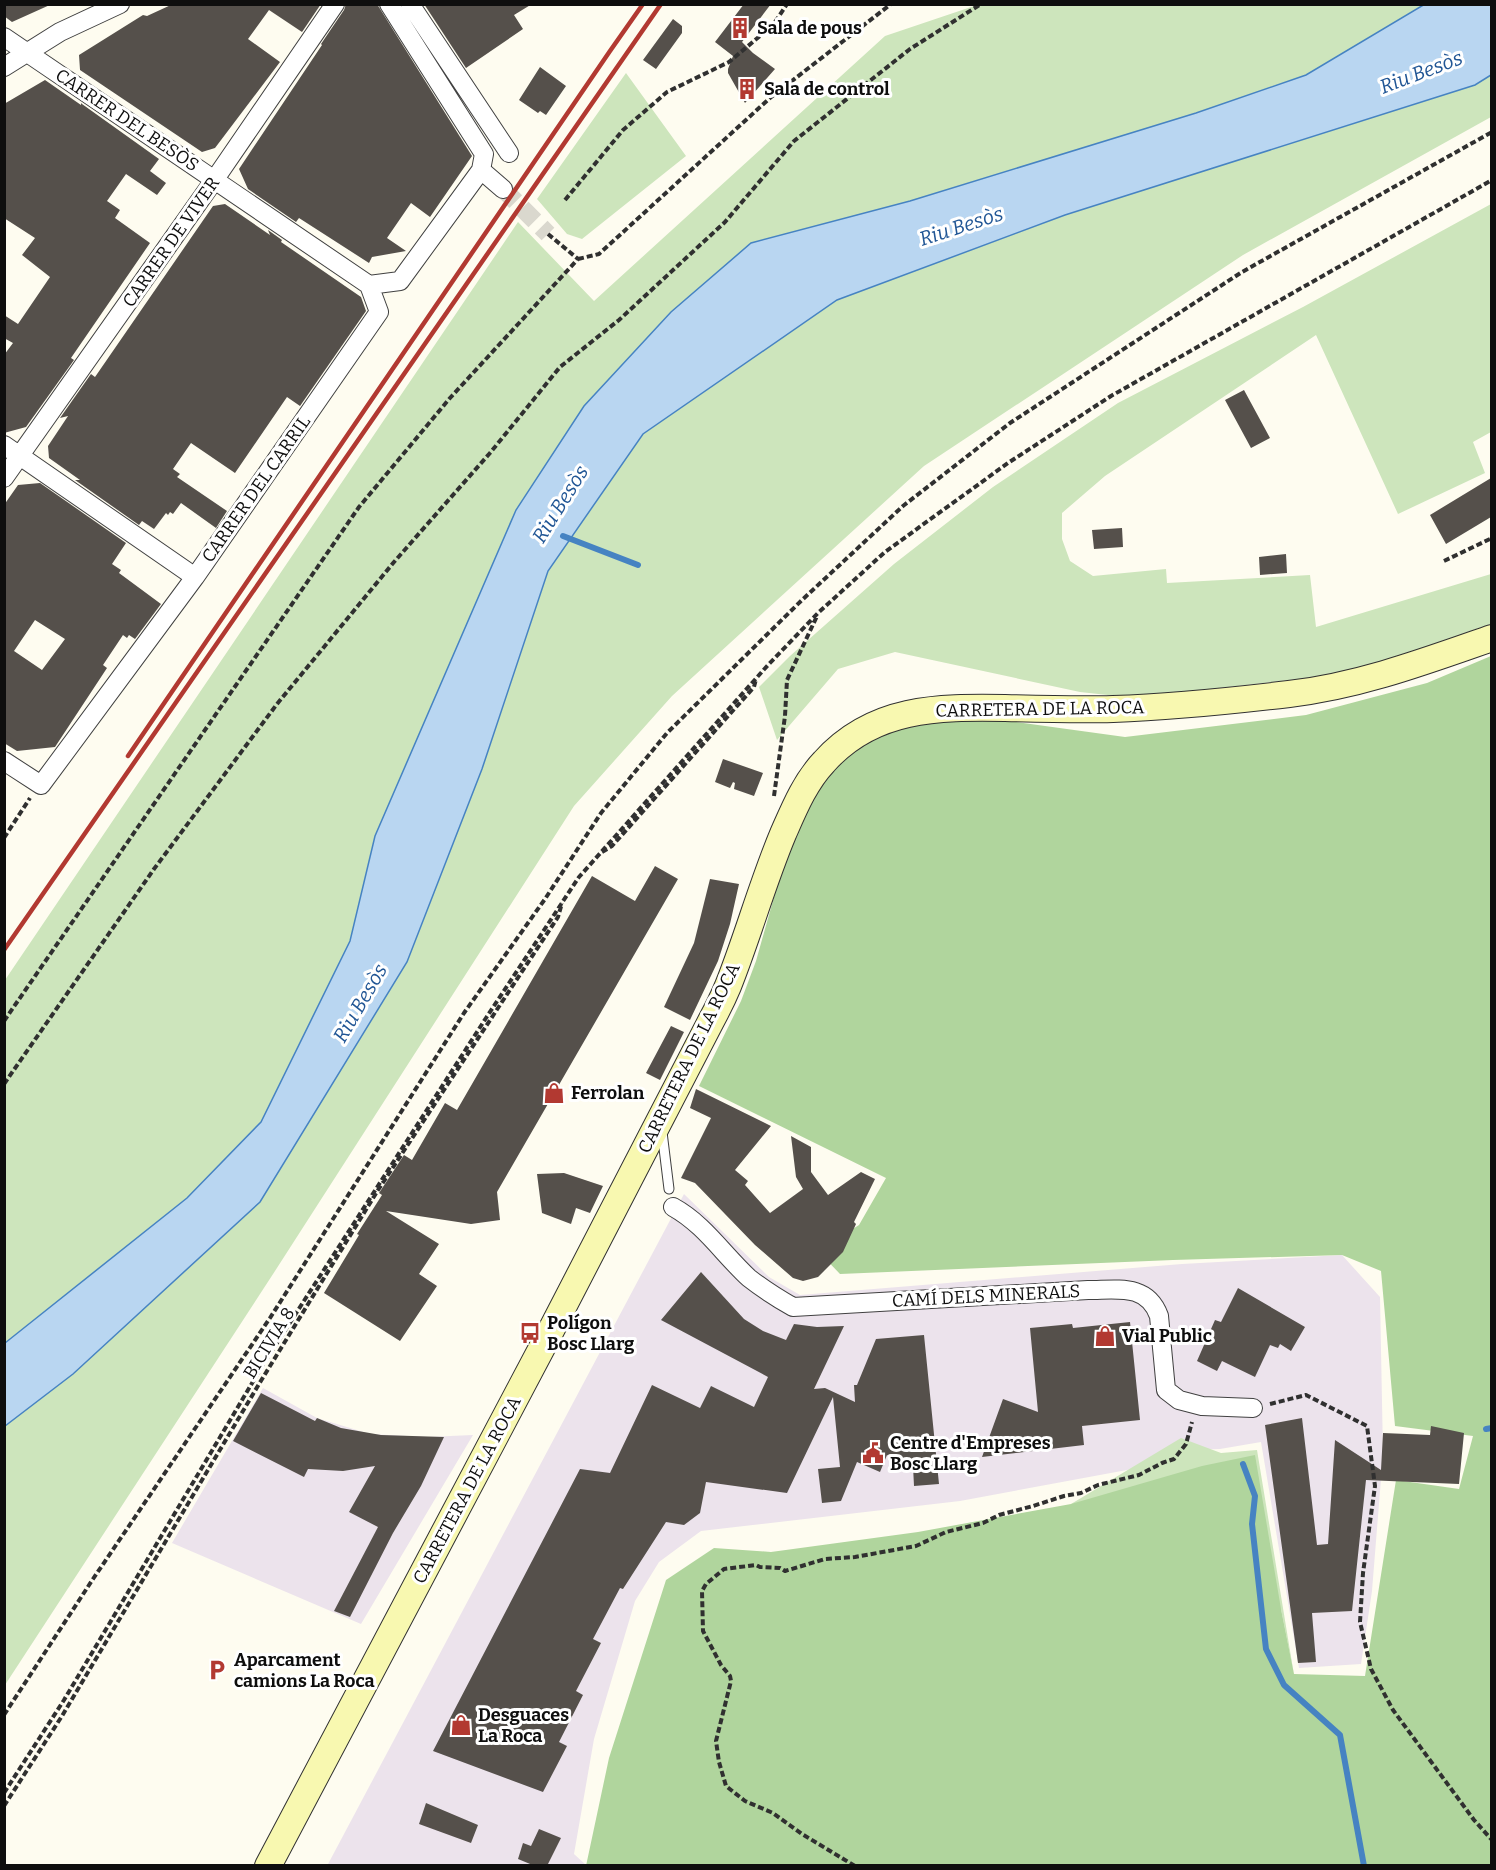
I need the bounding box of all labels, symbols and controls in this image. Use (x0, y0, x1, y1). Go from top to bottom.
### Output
building icon: Sala de pous (728, 16, 752, 40)
place label: Sala de pous (757, 17, 862, 39)
water label: Riu Besòs (1376, 45, 1466, 99)
street label: CARRER DEL BESÒS (51, 64, 203, 176)
building icon: Sala de control (735, 77, 759, 101)
place label: Sala de control (764, 78, 890, 100)
street label: CARRER DE VIVER (118, 172, 224, 311)
water label: Riu Besòs (916, 201, 1006, 251)
street label: CARRER DEL CARRIL (197, 411, 315, 567)
water label: Riu Besòs (527, 461, 593, 547)
street label: CARRETERA DE LA ROCA (935, 696, 1145, 722)
water label: Riu Besòs (328, 959, 392, 1047)
street label: CARRETERA DE LA ROCA (633, 959, 745, 1157)
shop icon: Ferrolan (542, 1081, 566, 1105)
place label: Ferrolan (571, 1082, 645, 1104)
street label: CAMÍ DELS MINERALS (891, 1279, 1081, 1312)
street label: BICIVIA 8 (238, 1303, 300, 1383)
place label: Polígon Bosc Llarg (547, 1312, 635, 1355)
bus stop icon: Polígon Bosc Llarg (518, 1321, 542, 1345)
shop icon: Vial Public (1093, 1324, 1117, 1348)
place label: Vial Public (1122, 1325, 1212, 1347)
street label: CARRETERA DE LA ROCA (408, 1392, 526, 1587)
place label: Centre d'Empreses Bosc Llarg (890, 1432, 1051, 1475)
public building icon: Centre d'Empreses Bosc Llarg (861, 1441, 885, 1465)
place label: Aparcament camions La Roca (234, 1649, 374, 1692)
parking icon: Aparcament camions La Roca (205, 1658, 229, 1682)
place label: Desguaces La Roca (478, 1704, 569, 1747)
shop icon: Desguaces La Roca (449, 1713, 473, 1737)

